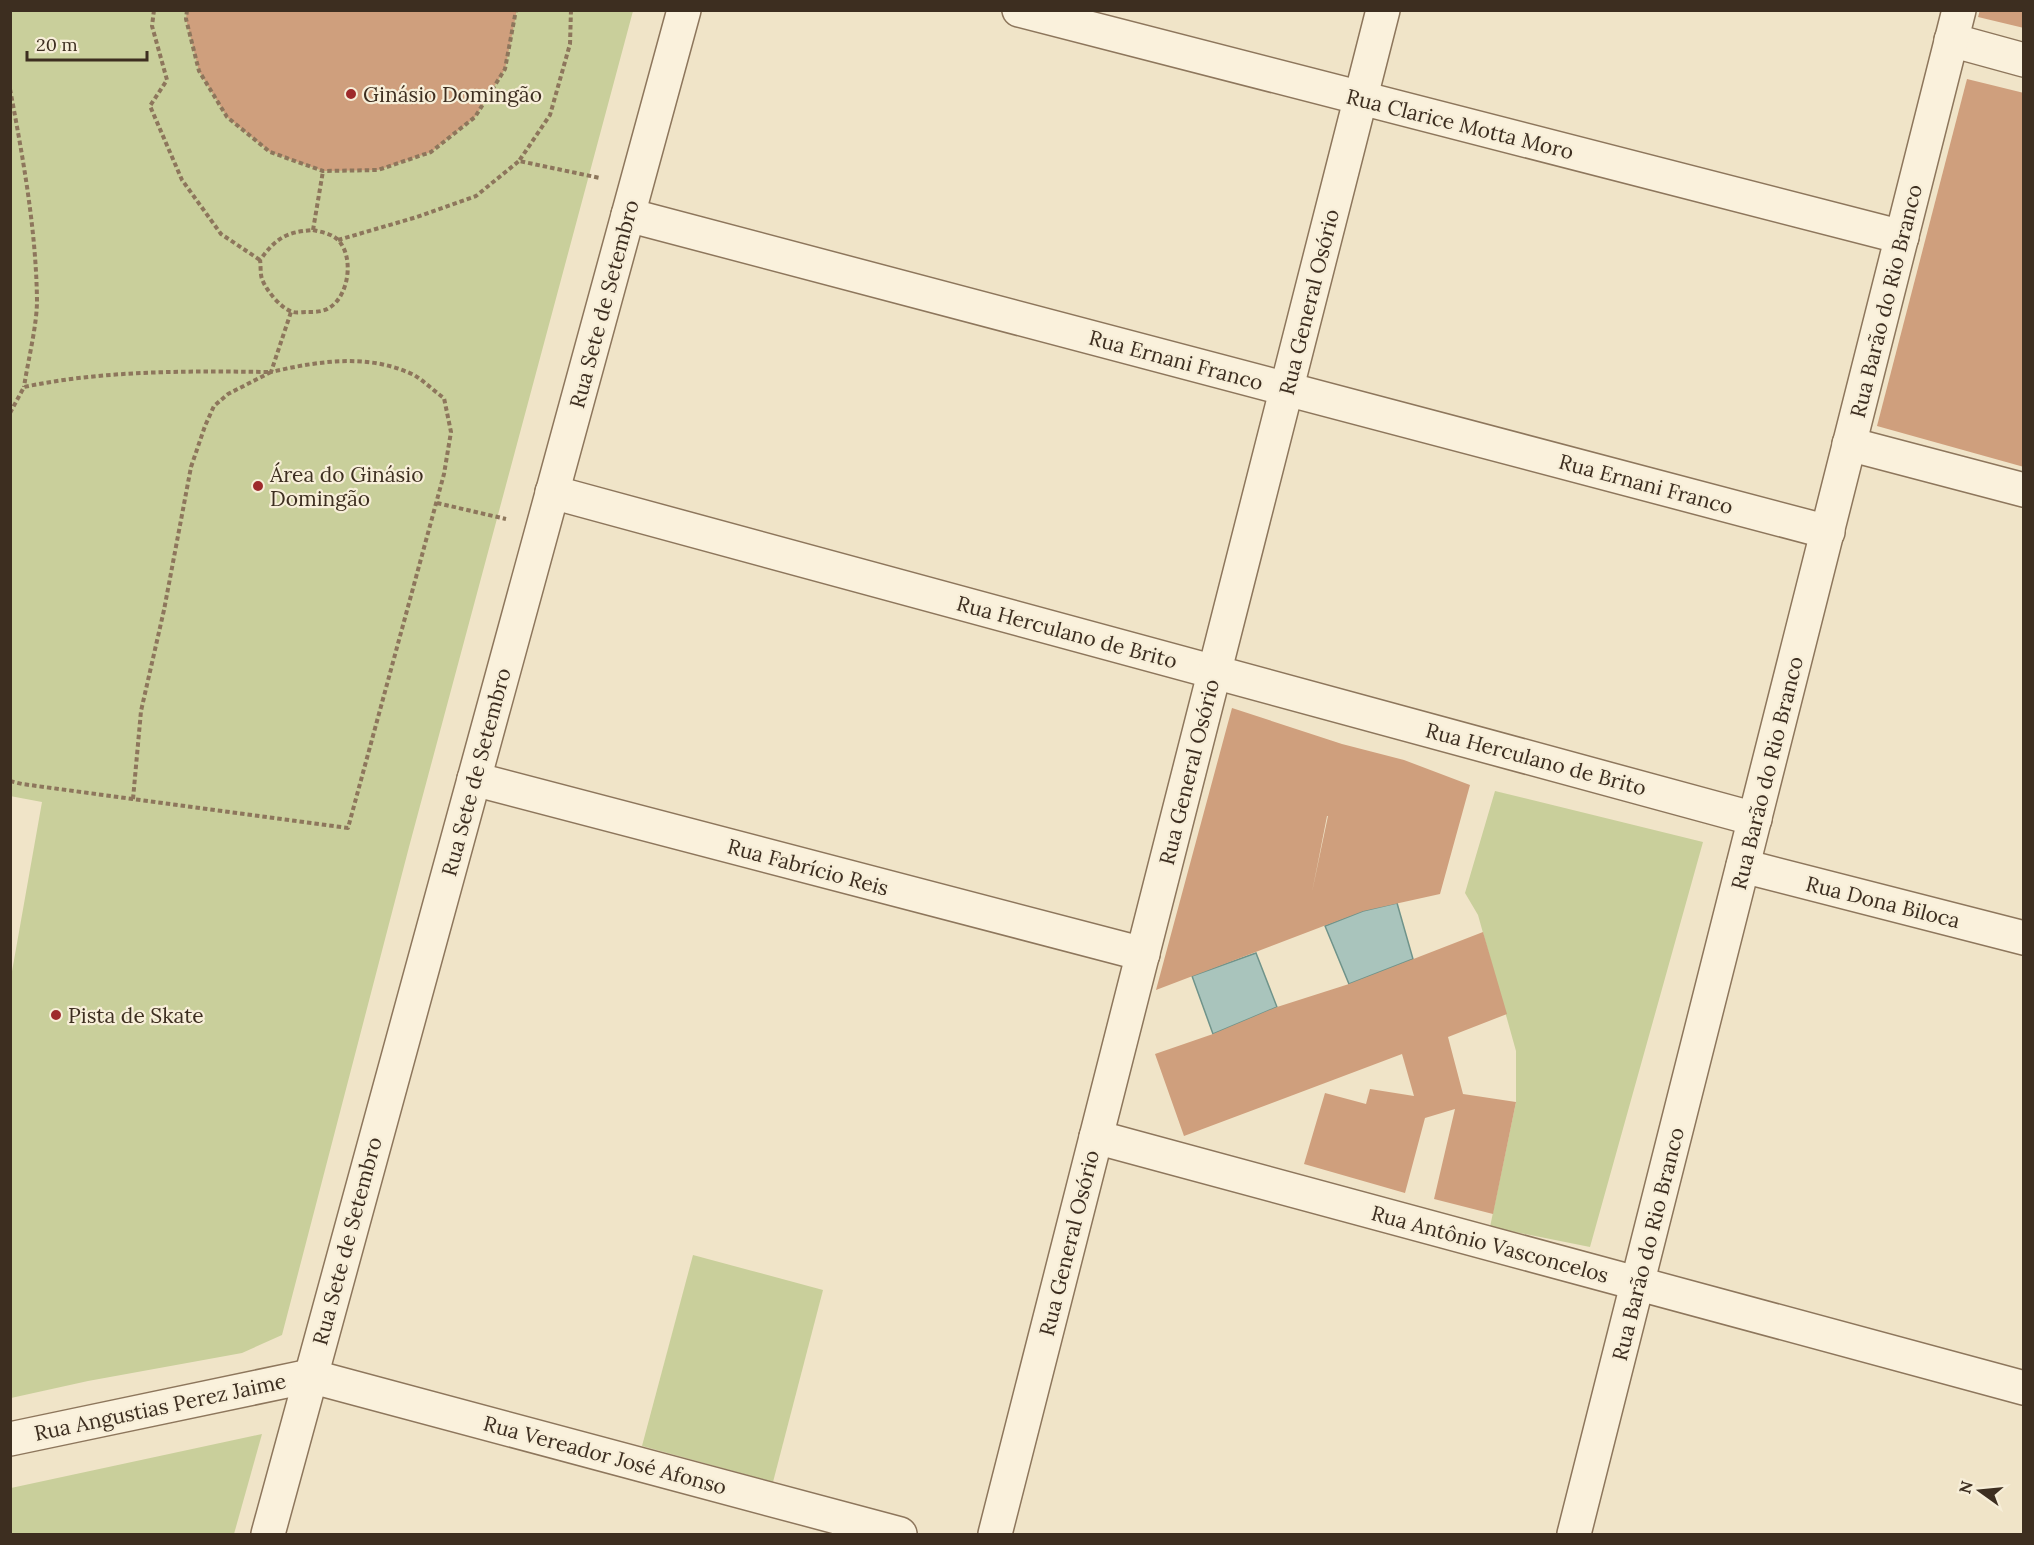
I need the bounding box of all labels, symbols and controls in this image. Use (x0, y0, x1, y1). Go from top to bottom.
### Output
scale bar (27, 24, 147, 62)
text: 20 m (36, 33, 78, 56)
place label: Ginásio Domingão (363, 81, 542, 108)
street label: Rua Clarice Motta Moro (1344, 83, 1576, 165)
marker: Ginásio Domingão (344, 87, 358, 101)
street label: Rua Barão do Rio Branco (1844, 181, 1928, 421)
street label: Rua Sete de Setembro (563, 197, 645, 411)
street label: Rua General Osório (1273, 206, 1345, 398)
street label: Rua Ernani Franco (1086, 324, 1266, 396)
street label: Rua Ernani Franco (1556, 448, 1736, 520)
place label: Área do Ginásio Domingão (269, 461, 424, 512)
marker: Área do Ginásio Domingão (251, 479, 265, 493)
street label: Rua Herculano de Brito (954, 590, 1180, 674)
street label: Rua Barão do Rio Branco (1725, 653, 1809, 893)
street label: Rua Sete de Setembro (435, 665, 517, 879)
street label: Rua General Osório (1153, 676, 1225, 868)
street label: Rua Herculano de Brito (1423, 717, 1649, 801)
street label: Rua Fabrício Reis (724, 833, 892, 901)
street label: Rua Dona Biloca (1803, 870, 1963, 934)
place label: Pista de Skate (68, 1002, 204, 1029)
marker: Pista de Skate (49, 1008, 63, 1022)
street label: Rua Barão do Rio Branco (1606, 1124, 1690, 1364)
street label: Rua Sete de Setembro (306, 1134, 388, 1348)
street label: Rua General Osório (1033, 1147, 1105, 1339)
street label: Rua Antônio Vasconcelos (1368, 1199, 1612, 1289)
street label: Rua Angustias Perez Jaime (32, 1367, 288, 1447)
street label: Rua Vereador José Afonso (480, 1410, 730, 1500)
north arrow (1950, 1461, 2010, 1521)
text: N (1954, 1479, 1977, 1496)

